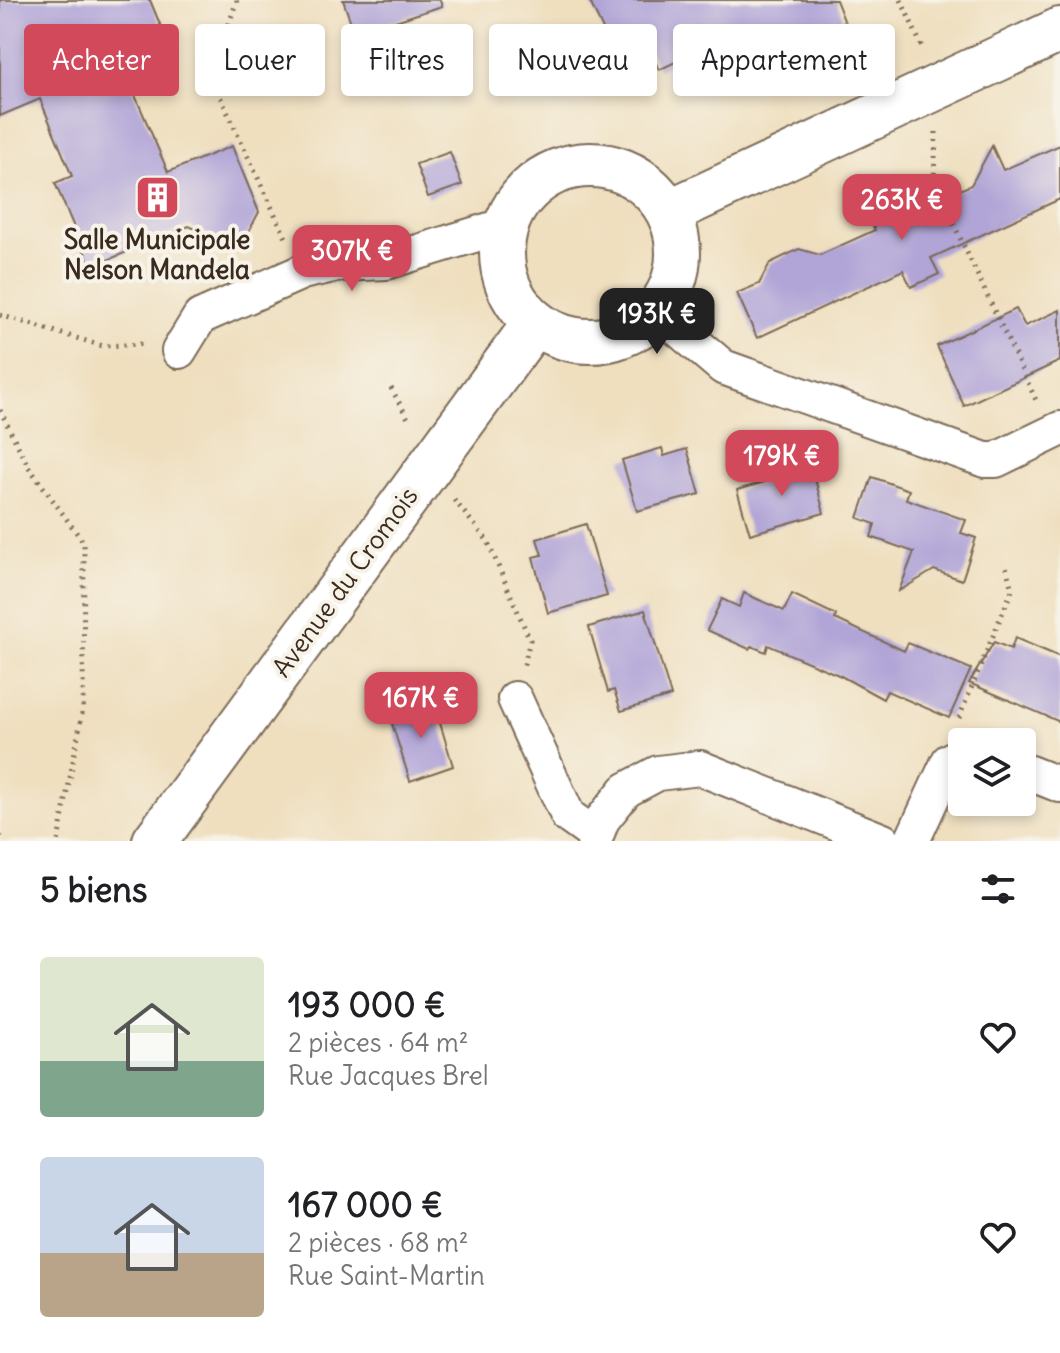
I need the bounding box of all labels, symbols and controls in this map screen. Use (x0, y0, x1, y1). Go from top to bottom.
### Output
chip: Acheter (24, 24, 179, 96)
chip: Louer (195, 24, 325, 96)
chip: Filtres (341, 24, 473, 96)
chip: Nouveau (489, 24, 657, 96)
chip: Appartement (673, 24, 895, 96)
building icon: Salle Municipale Nelson Mandela (133, 173, 181, 221)
pin: 263K € (837, 174, 967, 242)
text: 263K € (861, 183, 944, 216)
place label: Salle Municipale Nelson Mandela (64, 223, 250, 286)
pin: 307K € (287, 225, 417, 293)
text: 307K € (310, 234, 394, 267)
pin: 193K € (592, 288, 722, 356)
text: 193K € (617, 297, 697, 330)
pin: 179K € (717, 430, 847, 498)
text: 179K € (744, 439, 821, 472)
street label: Avenue du Cromois (265, 480, 425, 683)
pin: 167K € (356, 672, 486, 740)
text: 167K € (382, 681, 460, 714)
map controls (948, 728, 1036, 816)
button: layers (948, 728, 1036, 816)
icon: filters (976, 867, 1020, 911)
text: 5 biens (40, 868, 148, 911)
text: 193 000 € (288, 983, 446, 1026)
icon: home (104, 989, 200, 1085)
icon: heart (976, 1015, 1020, 1059)
text: 2 pièces · 64 m² (288, 1026, 469, 1059)
text: Rue Jacques Brel (288, 1059, 489, 1092)
text: 167 000 € (288, 1183, 443, 1226)
icon: home (104, 1189, 200, 1285)
icon: heart (976, 1215, 1020, 1259)
text: 2 pièces · 68 m² (288, 1226, 469, 1259)
text: Rue Saint-Martin (288, 1259, 485, 1292)

